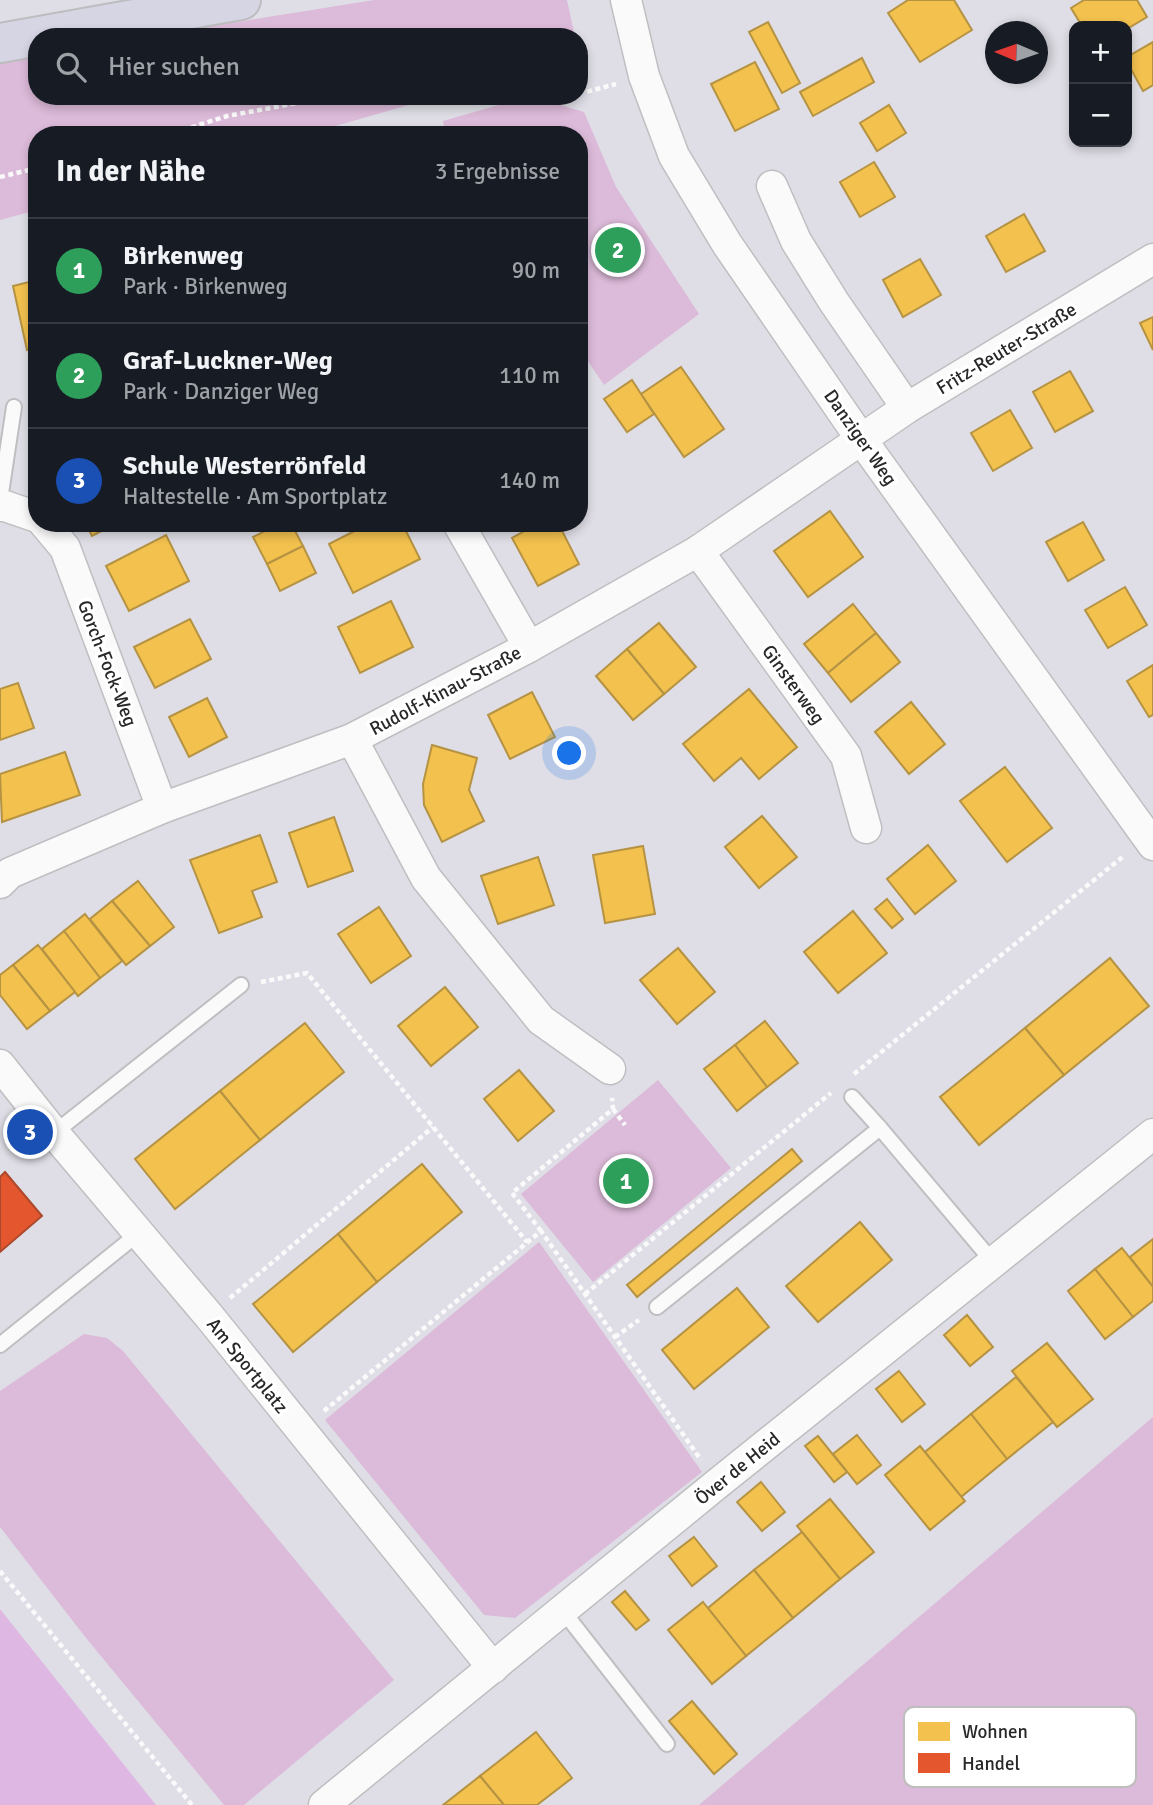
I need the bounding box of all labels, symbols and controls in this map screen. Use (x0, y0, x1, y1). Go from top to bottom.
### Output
north arrow (985, 21, 1048, 84)
map controls (1069, 21, 1132, 147)
button: + (1069, 21, 1132, 84)
search box (28, 28, 588, 105)
icon: search (52, 48, 90, 86)
text: Hier suchen (108, 51, 240, 83)
button: − (1069, 84, 1132, 147)
text: In der Nähe (56, 153, 205, 190)
text: 3 Ergebnisse (435, 157, 560, 186)
pin: 2 (595, 224, 641, 276)
text: Birkenweg (123, 240, 243, 272)
text: 1 (73, 256, 85, 285)
text: 90 m (512, 256, 560, 285)
text: Park · Birkenweg (123, 272, 288, 301)
street label: Fritz-Reuter-Straße (932, 298, 1081, 400)
text: Graf-Luckner-Weg (123, 345, 333, 377)
text: 2 (73, 361, 85, 390)
text: 110 m (499, 361, 560, 390)
text: Park · Danziger Weg (123, 377, 319, 406)
street label: Danziger Weg (818, 385, 902, 490)
text: Schule Westerrönfeld (123, 450, 366, 482)
text: 3 (73, 466, 85, 495)
text: 140 m (499, 466, 560, 495)
text: Haltestelle · Am Sportplatz (123, 482, 387, 511)
street label: Gorch-Fock-Weg (72, 597, 142, 730)
street label: Ginsterweg (756, 640, 830, 729)
street label: Rudolf-Kinau-Straße (365, 641, 525, 741)
your location (552, 736, 586, 770)
pin: 3 (7, 1106, 53, 1158)
pin: 1 (603, 1155, 649, 1207)
street label: Am Sportplatz (201, 1313, 293, 1418)
street label: Över de Heid (690, 1427, 785, 1510)
legend (904, 1707, 1136, 1787)
text: Wohnen (962, 1720, 1028, 1744)
text: Handel (962, 1752, 1020, 1776)

